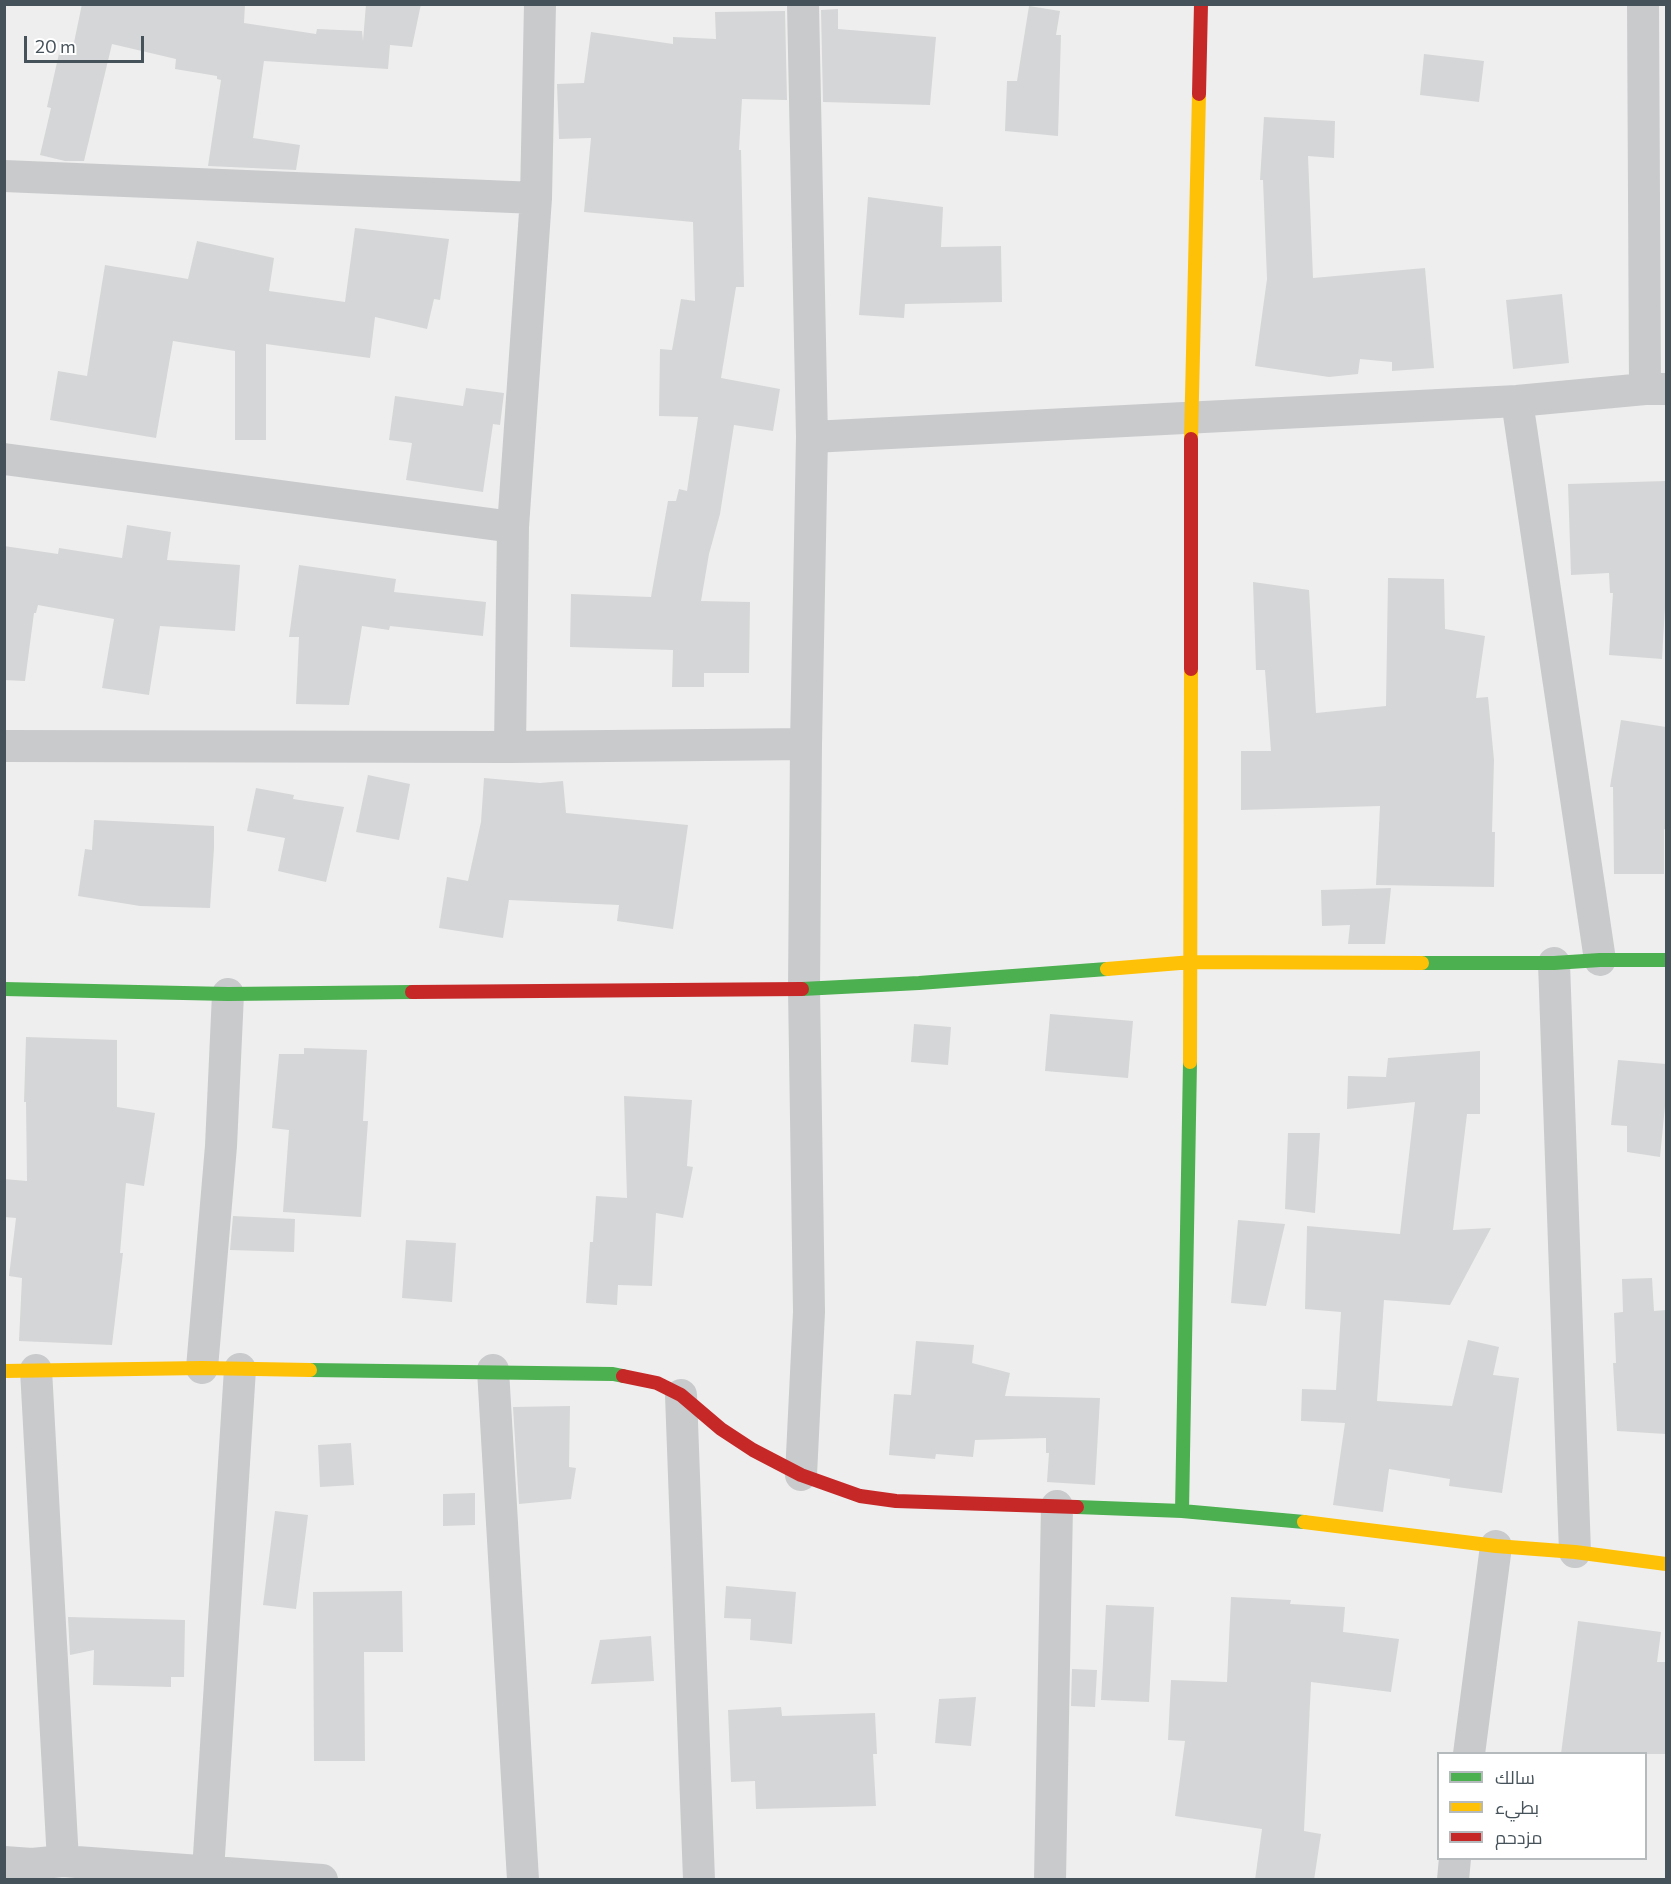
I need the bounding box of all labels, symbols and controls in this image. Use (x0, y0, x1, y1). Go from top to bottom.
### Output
scale bar (27, 24, 147, 62)
text: 20 m (35, 35, 76, 57)
legend (1437, 1752, 1647, 1860)
text: سالك (1495, 1766, 1535, 1788)
text: بطيء (1495, 1796, 1539, 1818)
text: مزدحم (1495, 1826, 1543, 1848)

